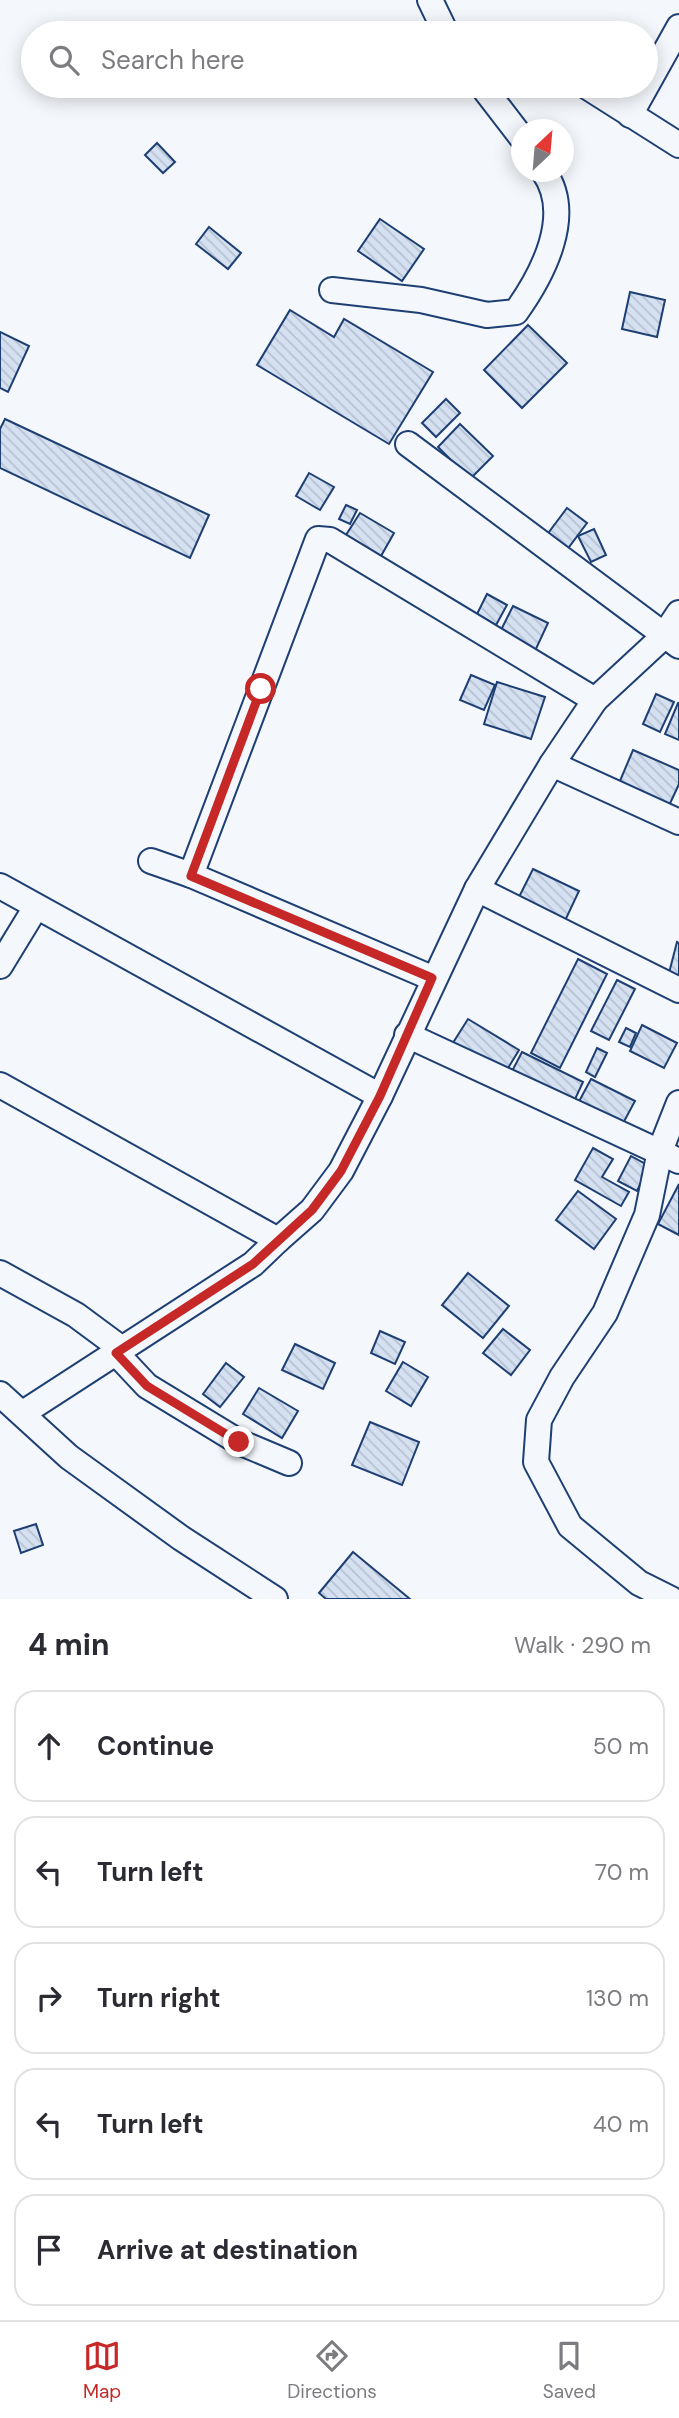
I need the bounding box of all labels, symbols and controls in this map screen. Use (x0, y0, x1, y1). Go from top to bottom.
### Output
search box (21, 21, 658, 98)
icon: search (45, 41, 83, 79)
text: Search here (101, 43, 244, 77)
north arrow (511, 119, 574, 182)
route start (245, 673, 276, 704)
route end (223, 1426, 254, 1457)
text: 4 min (28, 1625, 110, 1664)
text: Walk · 290 m (514, 1630, 651, 1660)
icon: ahead (30, 1727, 68, 1765)
text: Continue (97, 1729, 214, 1763)
text: 50 m (593, 1731, 649, 1761)
icon: left (30, 1853, 68, 1891)
text: Turn left (97, 1855, 204, 1889)
text: 70 m (595, 1857, 649, 1887)
icon: right (30, 1979, 68, 2017)
text: Turn right (97, 1981, 221, 2015)
text: 130 m (586, 1983, 649, 2013)
icon: left (30, 2105, 68, 2143)
text: Turn left (97, 2107, 204, 2141)
text: 40 m (593, 2109, 649, 2139)
icon: arrive (30, 2231, 68, 2269)
text: Arrive at destination (97, 2233, 358, 2267)
tab: Map (83, 2337, 121, 2404)
tab: Directions (287, 2337, 377, 2404)
tab: Saved (543, 2337, 596, 2404)

